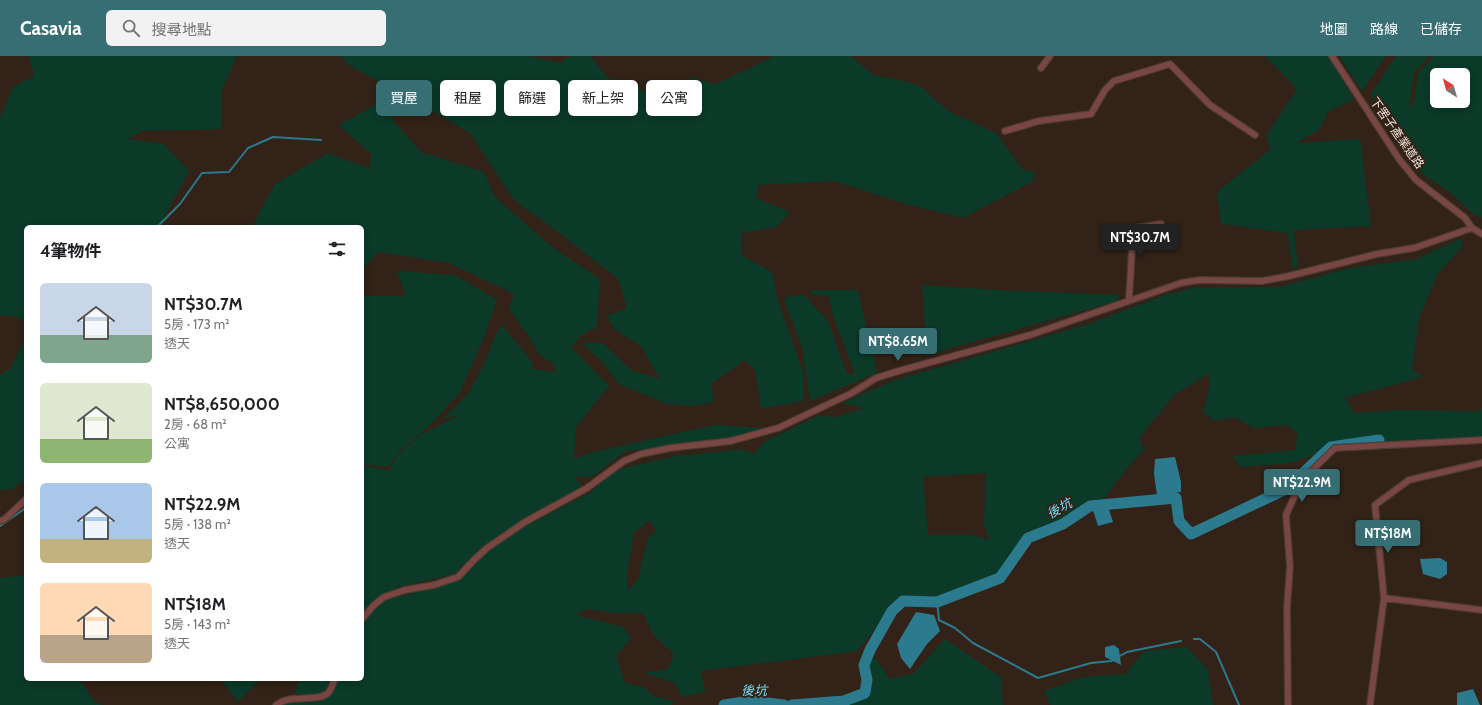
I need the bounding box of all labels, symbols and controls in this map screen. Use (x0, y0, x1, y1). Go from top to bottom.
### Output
search box (106, 10, 386, 46)
text: Casavia (20, 17, 82, 40)
icon: search (120, 17, 142, 39)
text: 地圖 (1320, 20, 1348, 38)
text: 路線 (1370, 20, 1398, 38)
text: 已儲存 (1420, 20, 1462, 38)
text: 搜尋地點 (152, 21, 212, 39)
north arrow (1430, 68, 1470, 108)
map controls (1430, 68, 1470, 108)
chip: 買屋 (376, 80, 432, 116)
chip: 租屋 (440, 80, 496, 116)
chip: 篩選 (504, 80, 560, 116)
chip: 新上架 (568, 80, 638, 116)
chip: 公寓 (646, 80, 702, 116)
street label: 下罟子產業道路 (1367, 94, 1428, 171)
pin: NT$30.7M (1099, 224, 1181, 258)
text: NT$30.7M (1110, 229, 1170, 245)
icon: filters (326, 238, 348, 260)
text: 4筆物件 (40, 241, 102, 261)
text: NT$30.7M (164, 294, 243, 314)
icon: home (72, 299, 120, 347)
text: 5房 · 173 m² (164, 316, 229, 332)
pin: NT$8.65M (857, 328, 939, 362)
text: NT$8.65M (868, 333, 928, 349)
text: 透天 (164, 335, 190, 351)
text: NT$8,650,000 (164, 394, 280, 414)
icon: home (72, 399, 120, 447)
text: 2房 · 68 m² (164, 416, 227, 432)
text: 公寓 (164, 435, 190, 451)
pin: NT$22.9M (1261, 469, 1343, 503)
text: NT$22.9M (1273, 474, 1331, 490)
text: NT$22.9M (164, 494, 240, 514)
water label: 後坑 (1044, 494, 1076, 521)
icon: home (72, 499, 120, 547)
text: 5房 · 138 m² (164, 516, 231, 532)
pin: NT$18M (1355, 520, 1421, 554)
text: NT$18M (1364, 525, 1412, 541)
text: 透天 (164, 535, 190, 551)
text: NT$18M (164, 594, 226, 614)
icon: home (72, 599, 120, 647)
text: 5房 · 143 m² (164, 616, 230, 632)
text: 透天 (164, 635, 190, 651)
water label: 後坑 (741, 682, 769, 698)

